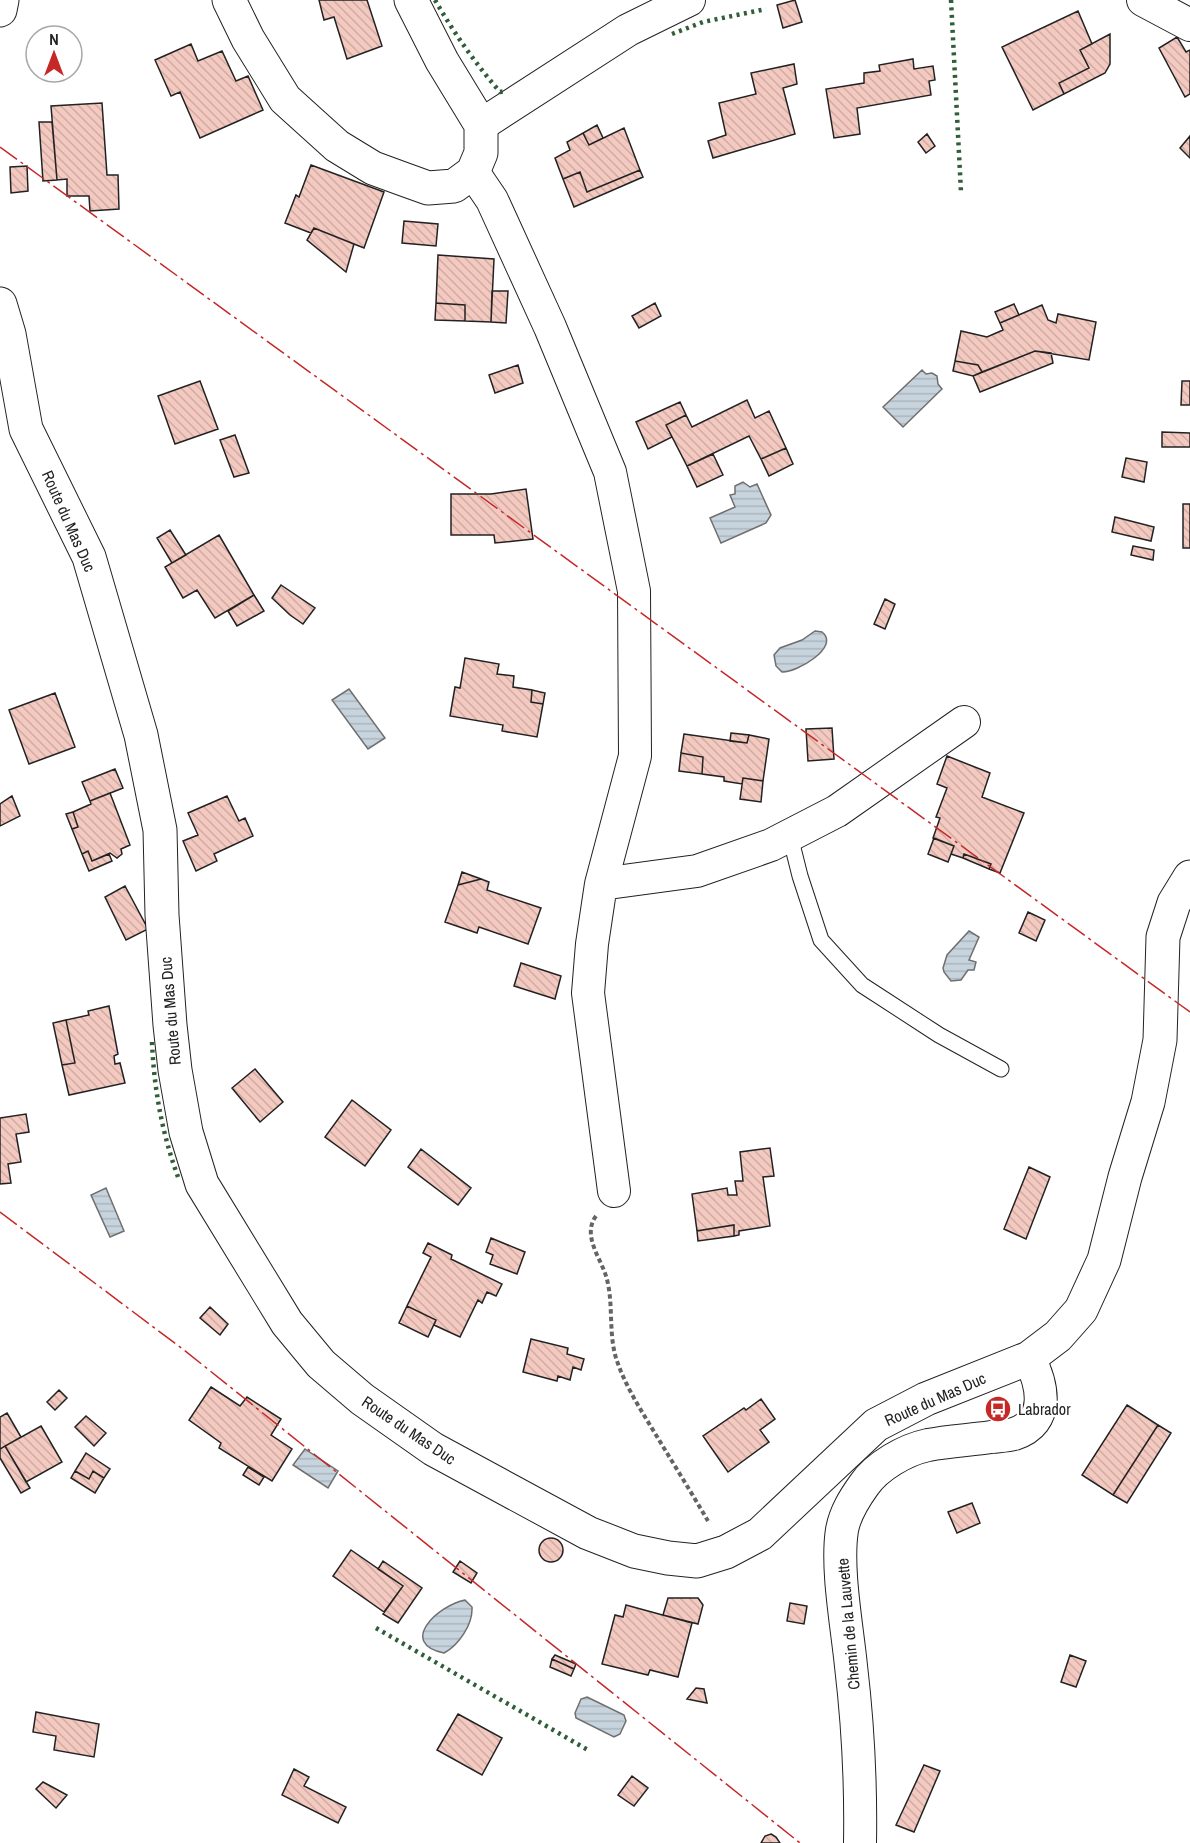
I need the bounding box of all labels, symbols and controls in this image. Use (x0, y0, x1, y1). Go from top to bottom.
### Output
north arrow (24, 24, 84, 84)
text: N (49, 28, 59, 50)
street label: Route du Mas Duc (37, 467, 101, 576)
street label: Route du Mas Duc (154, 955, 186, 1066)
street label: Route du Mas Duc (881, 1367, 990, 1431)
street label: Route du Mas Duc (358, 1390, 461, 1470)
bus stop icon: Labrador (983, 1394, 1013, 1424)
place label: Labrador (1018, 1398, 1071, 1420)
street label: Chemin de la Lauvette (831, 1557, 865, 1691)

